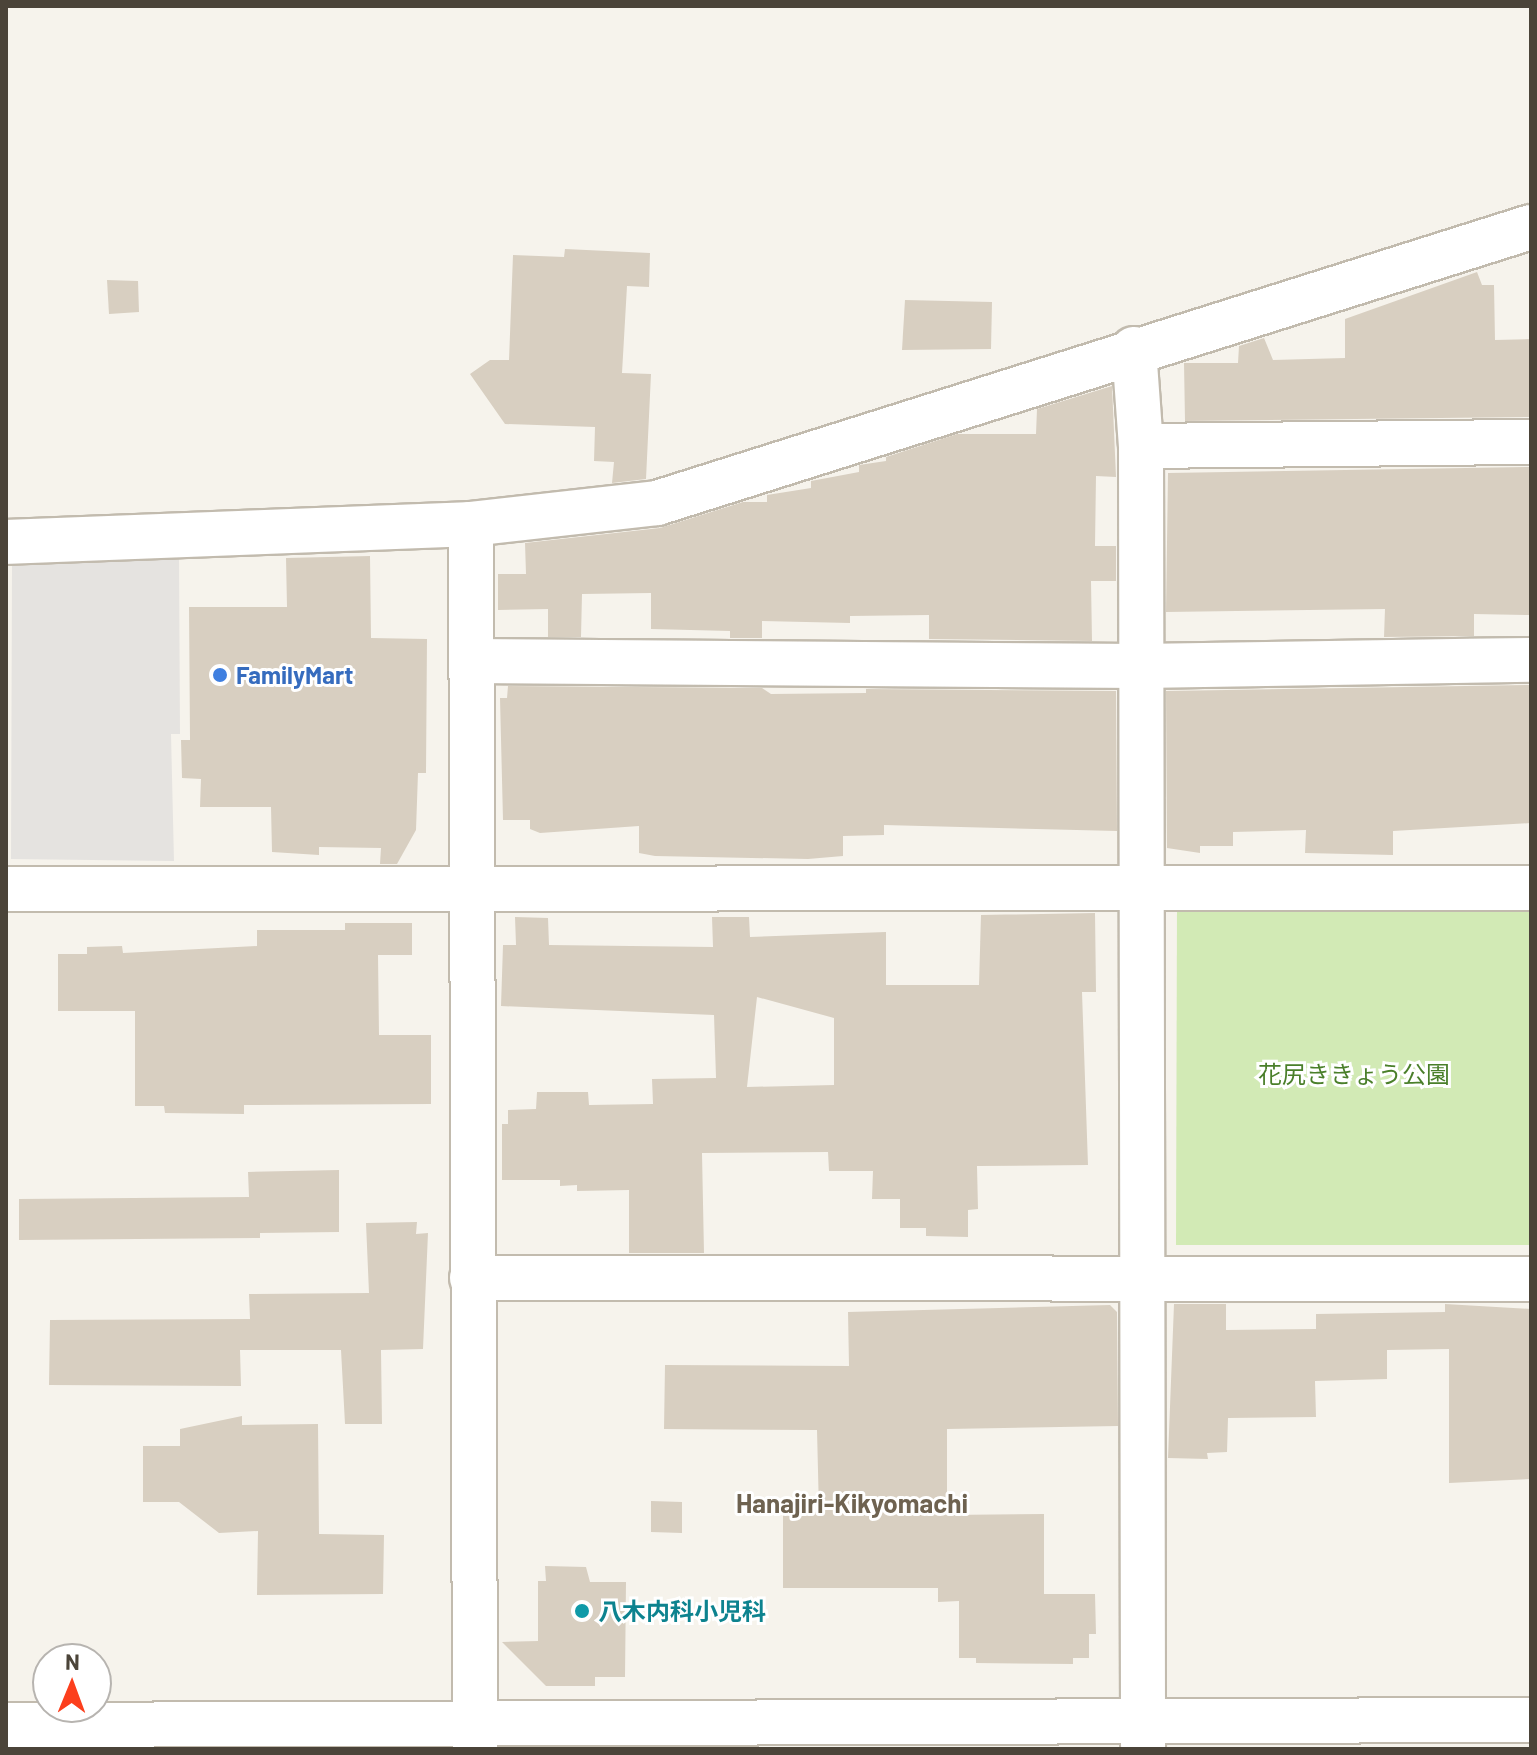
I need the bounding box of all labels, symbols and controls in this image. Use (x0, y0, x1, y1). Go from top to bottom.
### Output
place label: FamilyMart (236, 661, 353, 689)
marker: FamilyMart (211, 666, 229, 684)
park label: 花尻ききょう公園 (1258, 1060, 1450, 1088)
district label: Hanajiri-Kikyomachi (736, 1487, 968, 1519)
place label: 八木内科小児科 (598, 1597, 766, 1625)
marker: 八木内科小児科 (573, 1602, 591, 1620)
north arrow (32, 1643, 112, 1723)
text: N (65, 1648, 80, 1674)

